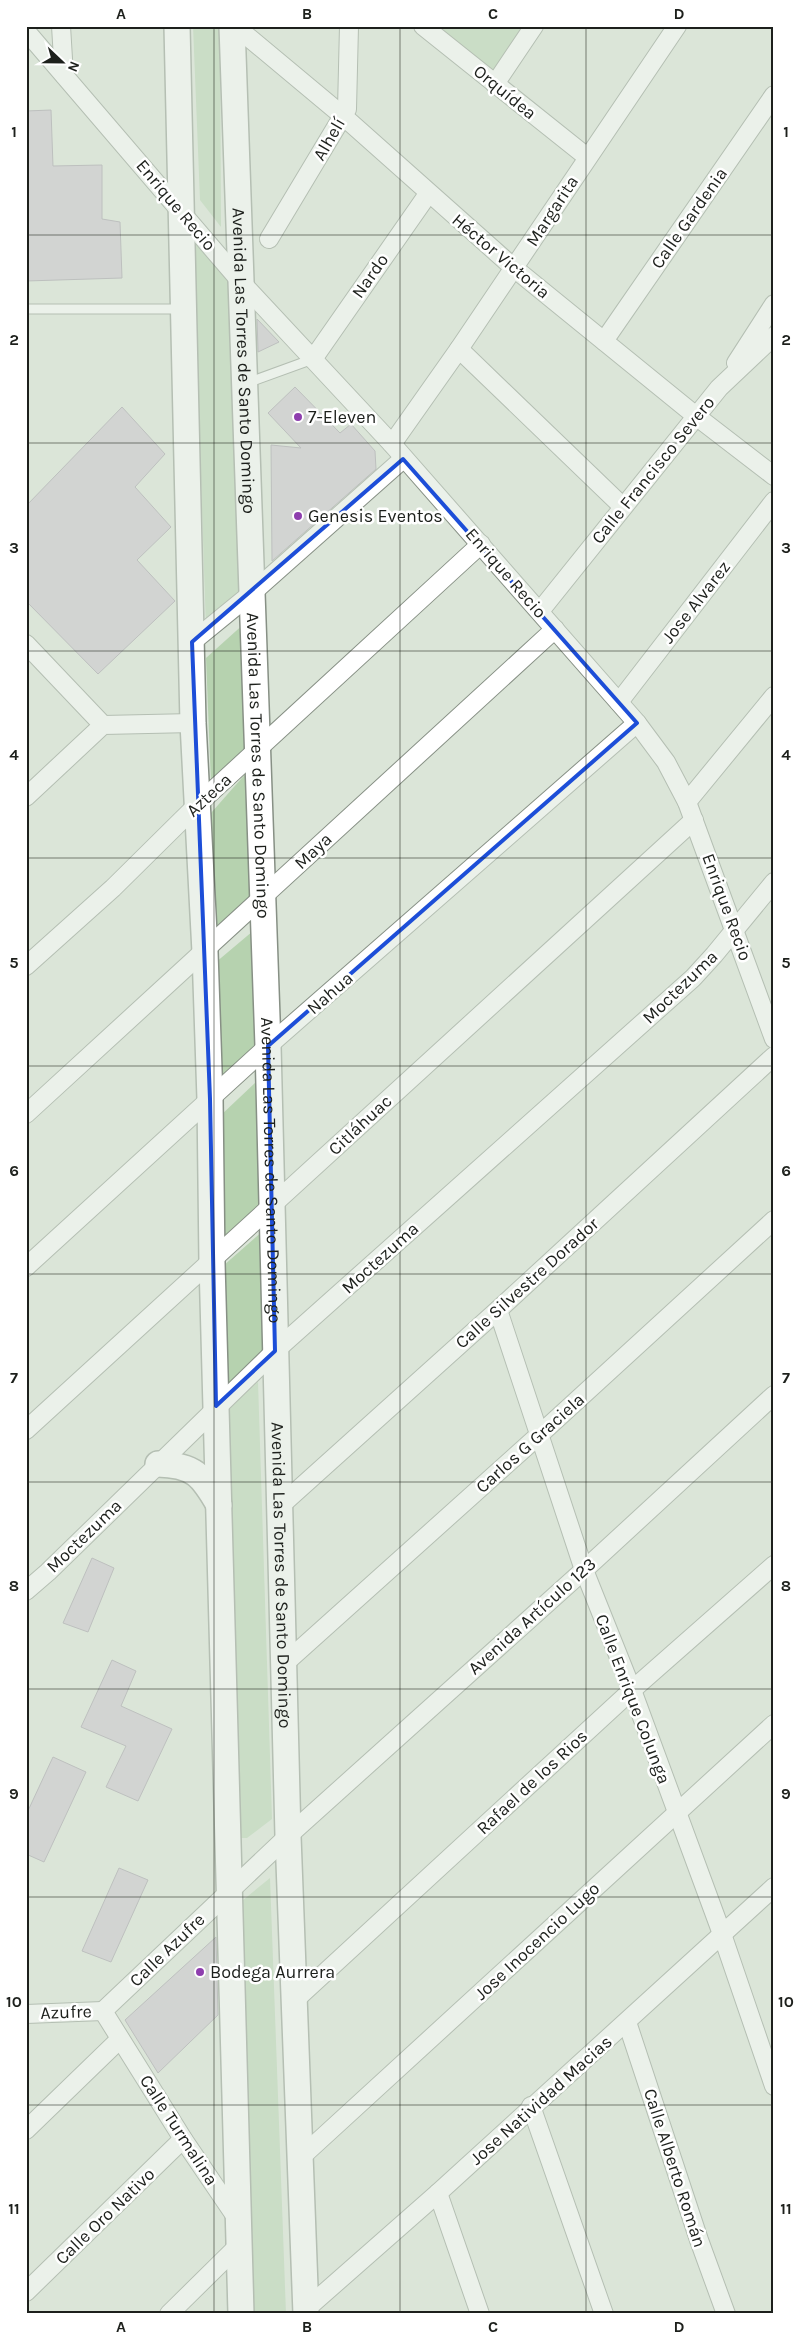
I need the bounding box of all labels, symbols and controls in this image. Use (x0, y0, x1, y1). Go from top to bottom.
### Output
text: A (116, 4, 126, 23)
text: B (302, 4, 312, 23)
text: C (488, 4, 498, 23)
text: D (674, 4, 685, 23)
north arrow (38, 38, 88, 88)
text: N (64, 59, 83, 75)
street label: Orquídea (469, 60, 541, 124)
street label: Alhelí (308, 113, 350, 164)
text: 1 (11, 122, 17, 141)
text: 1 (783, 122, 789, 141)
street label: Enrique Recio (131, 155, 221, 255)
street label: Calle Gardenia (646, 163, 732, 273)
street label: Margarita (521, 171, 583, 251)
street label: Avenida Las Torres de Santo Domingo (227, 207, 260, 514)
street label: Héctor Victoria (448, 209, 554, 303)
street label: Nardo (347, 250, 393, 302)
text: 2 (9, 330, 19, 349)
text: 2 (781, 330, 791, 349)
street label: Calle Francisco Severo (587, 392, 719, 548)
place label: 7-Eleven (308, 406, 376, 428)
marker: 7-Eleven (292, 411, 304, 423)
place label: Genesis Eventos (308, 505, 443, 527)
marker: Genesis Eventos (292, 510, 304, 522)
street label: Enrique Recio (461, 523, 551, 623)
text: 3 (9, 538, 19, 557)
text: 3 (781, 538, 791, 557)
street label: Jose Alvarez (657, 556, 735, 648)
street label: Avenida Las Torres de Santo Domingo (242, 612, 275, 919)
text: 4 (9, 745, 19, 764)
text: 4 (781, 745, 791, 764)
street label: Azteca (182, 769, 236, 821)
street label: Maya (290, 828, 336, 874)
street label: Enrique Recio (697, 850, 757, 964)
street label: Moctezuma (638, 946, 722, 1028)
text: 5 (9, 953, 19, 972)
text: 5 (781, 953, 791, 972)
street label: Nahua (302, 967, 358, 1019)
street label: Avenida Las Torres de Santo Domingo (256, 1017, 286, 1324)
street label: Citláhuac (324, 1090, 396, 1160)
text: 6 (9, 1161, 19, 1180)
text: 6 (781, 1161, 791, 1180)
street label: Calle Silvestre Dorador (451, 1212, 604, 1353)
street label: Moctezuma (337, 1218, 423, 1298)
text: 7 (10, 1368, 18, 1387)
text: 7 (782, 1368, 790, 1387)
street label: Carlos G Graciela (471, 1388, 589, 1498)
street label: Avenida Las Torres de Santo Domingo (267, 1422, 296, 1729)
street label: Moctezuma (42, 1495, 126, 1577)
street label: Avenida Artículo 123 (463, 1553, 601, 1679)
text: 8 (9, 1576, 19, 1595)
text: 8 (781, 1576, 791, 1595)
street label: Calle Enrique Colunga (590, 1611, 676, 1787)
street label: Rafael de los Rios (472, 1725, 592, 1839)
text: 9 (9, 1784, 19, 1803)
text: 9 (781, 1784, 791, 1803)
street label: Jose Inocencio Lugo (470, 1877, 604, 2005)
street label: Calle Azufre (125, 1909, 209, 1991)
place label: Bodega Aurrera (210, 1961, 335, 1983)
marker: Bodega Aurrera (194, 1966, 206, 1978)
text: 10 (6, 1992, 22, 2011)
text: 10 (778, 1992, 794, 2011)
street label: Azufre (40, 2000, 92, 2024)
street label: Jose Natividad Macias (465, 2030, 617, 2170)
street label: Calle Turmalina (135, 2070, 223, 2190)
street label: Calle Alberto Román (639, 2086, 711, 2250)
street label: Calle Oro Nativo (51, 2163, 159, 2269)
text: 11 (8, 2199, 20, 2218)
text: 11 (780, 2199, 792, 2218)
text: A (116, 2317, 126, 2336)
text: B (302, 2317, 312, 2336)
text: C (488, 2317, 498, 2336)
text: D (674, 2317, 685, 2336)

